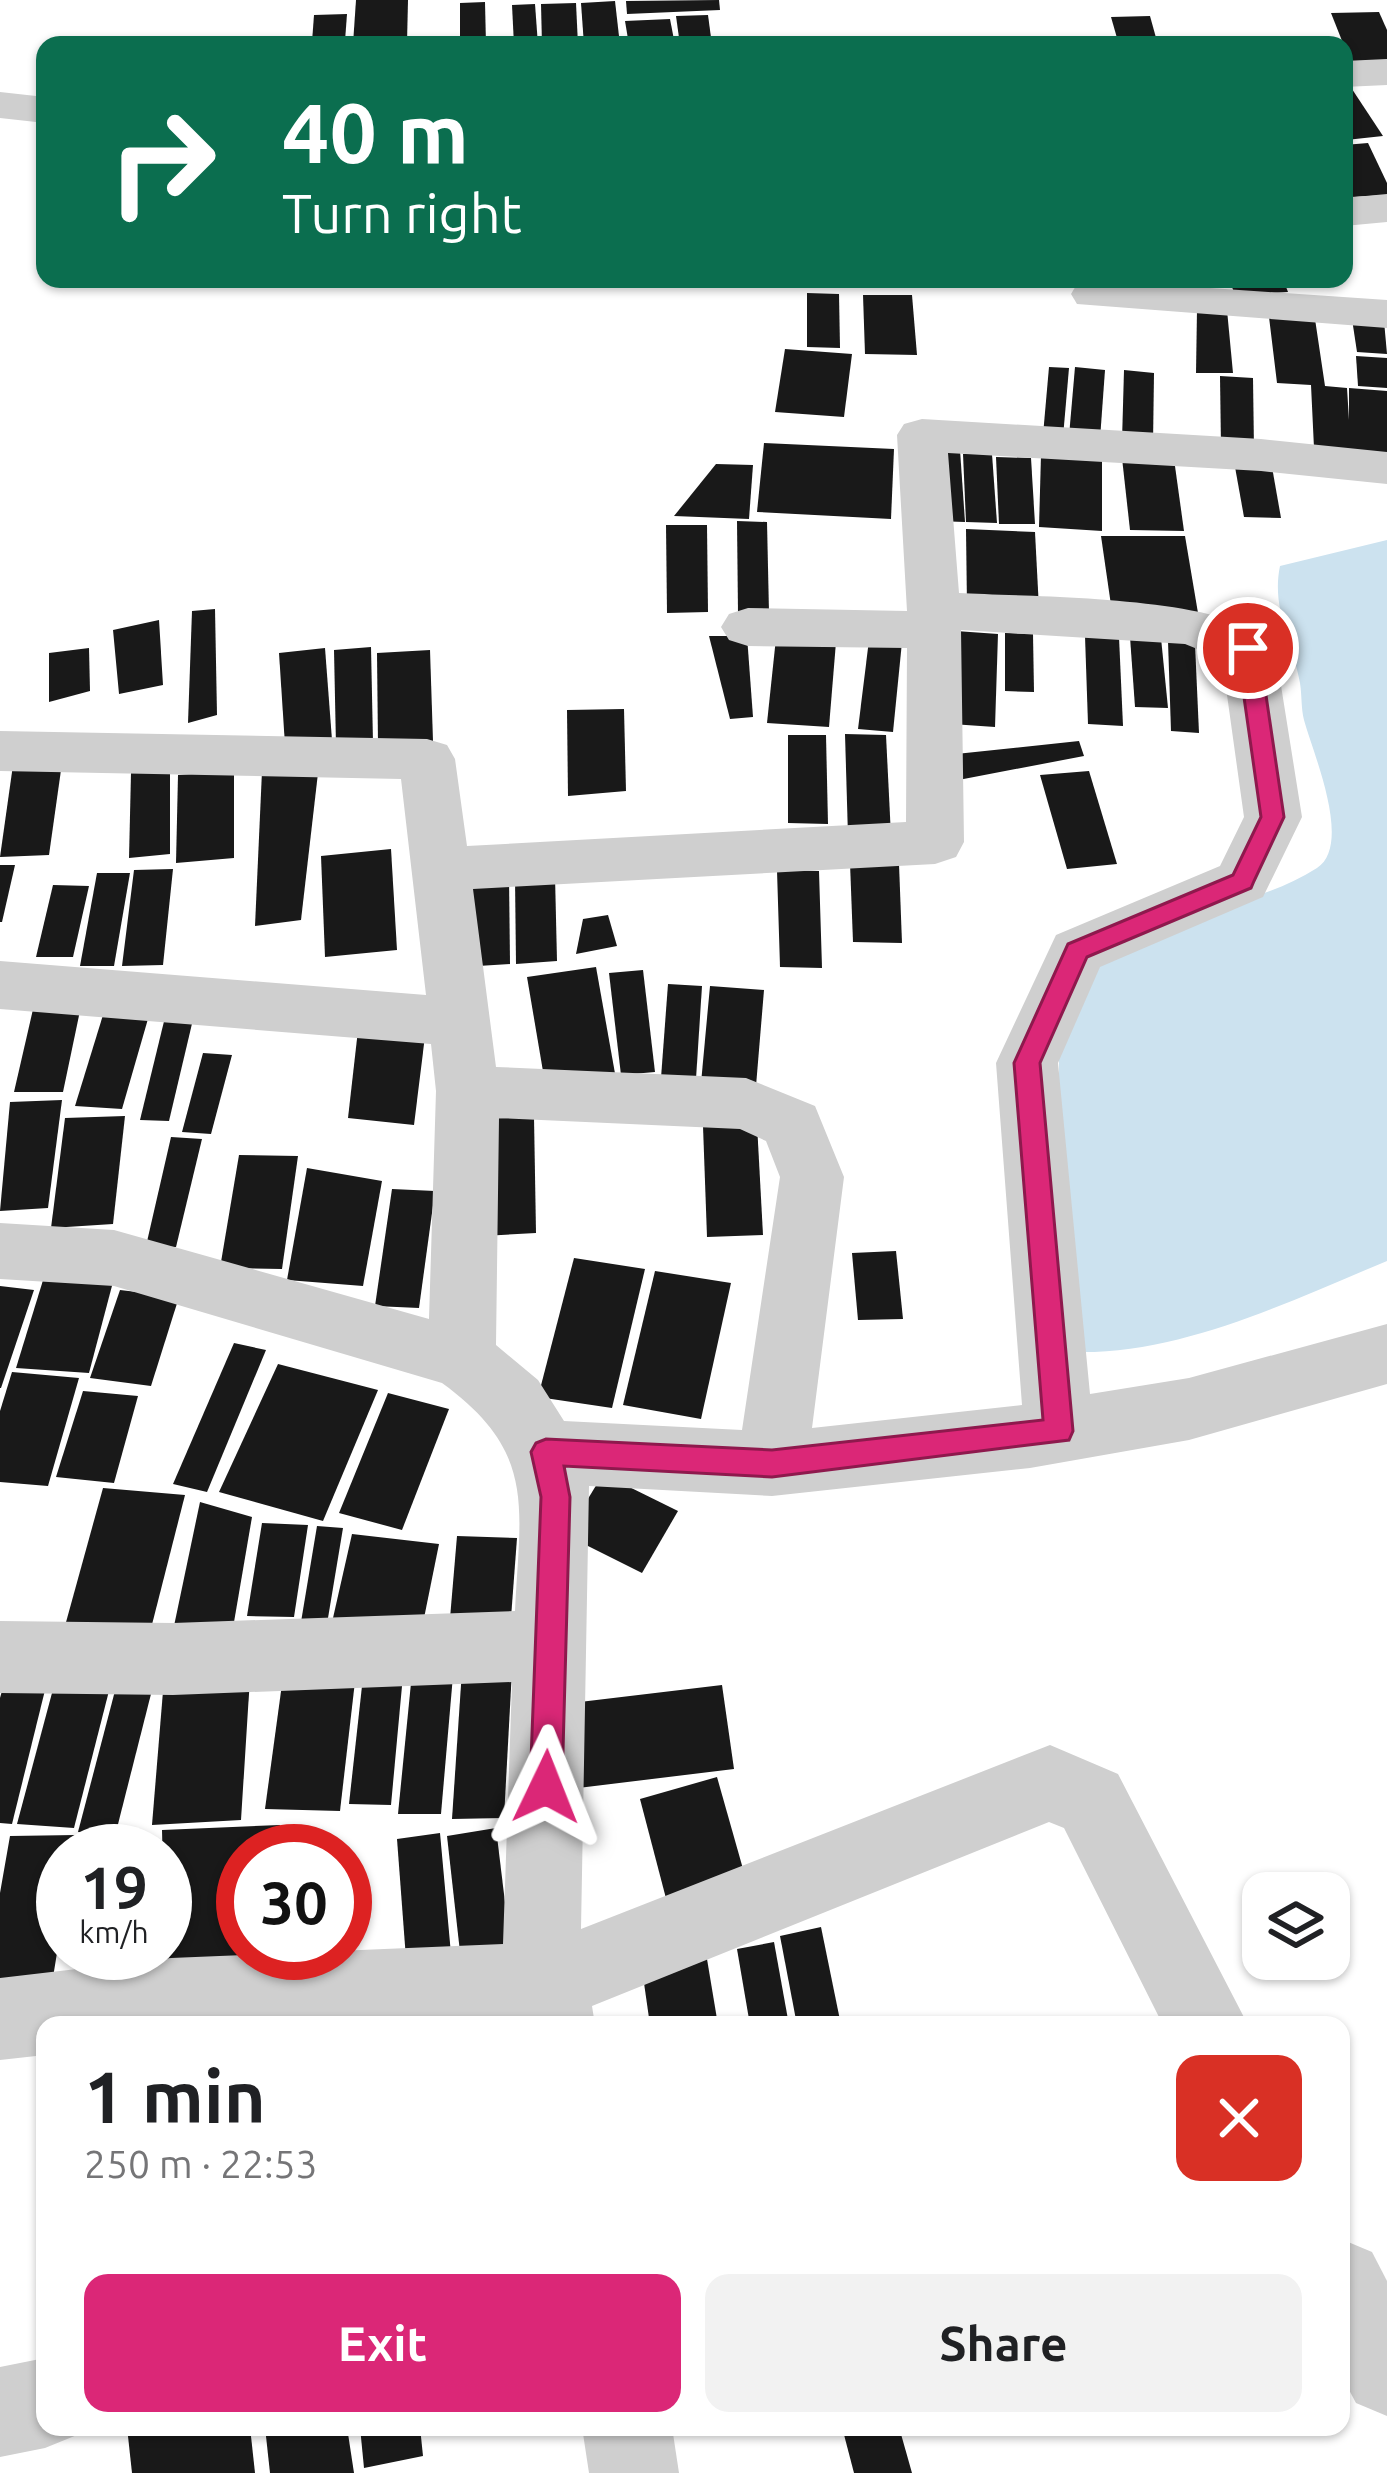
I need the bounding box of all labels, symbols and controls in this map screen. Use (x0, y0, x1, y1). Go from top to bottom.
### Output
icon: right (84, 84, 240, 240)
text: 40 m (282, 85, 469, 179)
text: Turn right (282, 183, 522, 243)
pin (1197, 597, 1299, 699)
icon: arrive (1215, 615, 1281, 681)
position arrow (483, 1724, 609, 1850)
speed limit sign: 30 (216, 1824, 372, 1980)
text: 19 (80, 1853, 148, 1920)
map controls (1242, 1872, 1350, 1980)
button: layers (1242, 1872, 1350, 1980)
text: km/h (79, 1915, 149, 1949)
button: close (1176, 2055, 1302, 2181)
text: 1 min (84, 2056, 266, 2137)
text: 250 m · 22:53 (84, 2142, 318, 2185)
button: Exit (84, 2274, 681, 2412)
button: Share (705, 2274, 1302, 2412)

